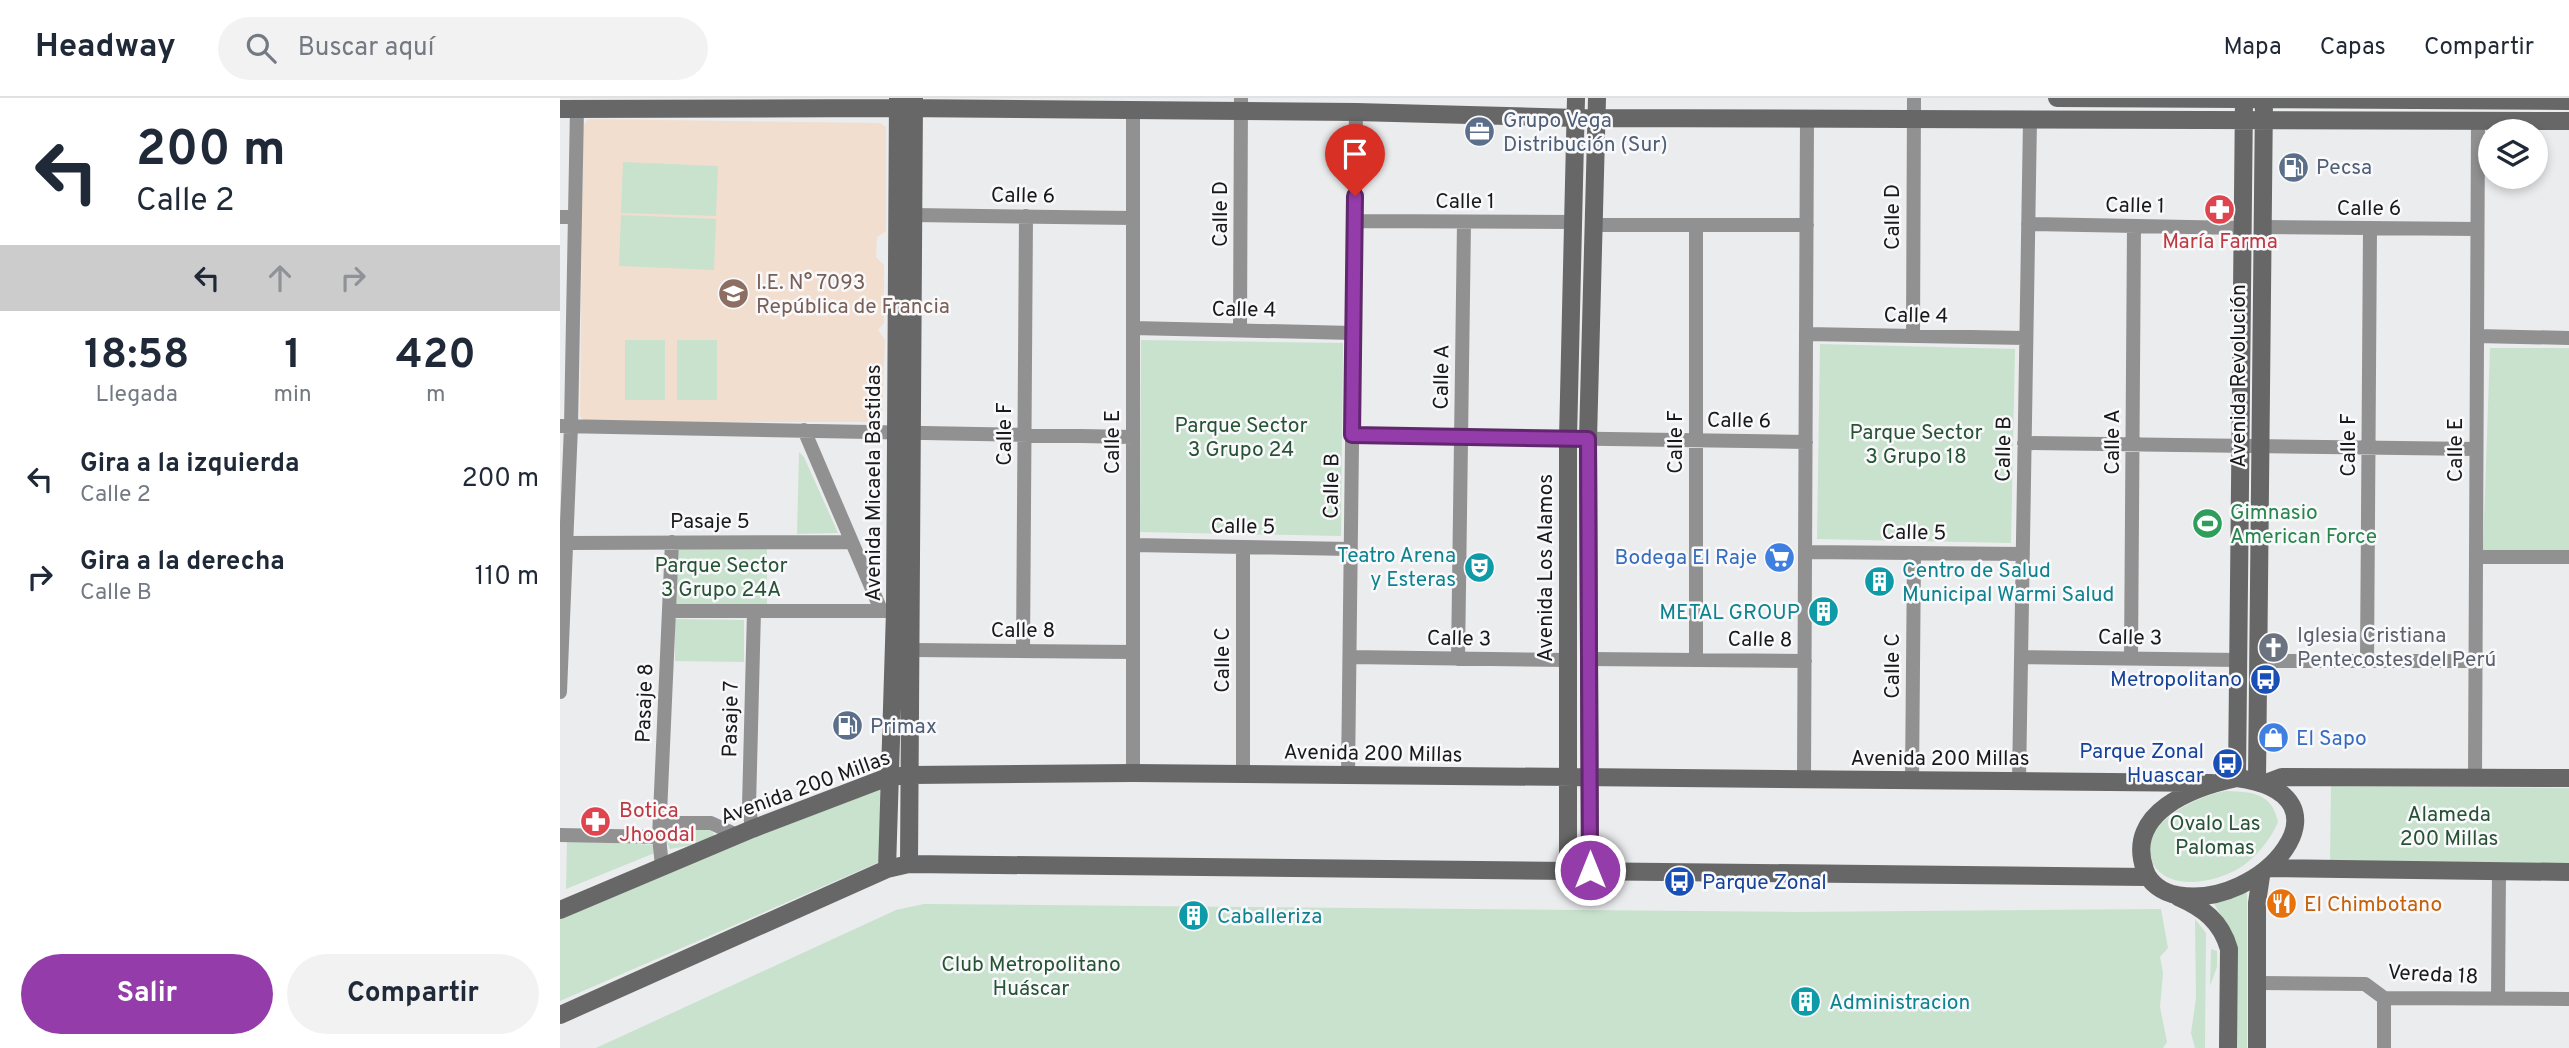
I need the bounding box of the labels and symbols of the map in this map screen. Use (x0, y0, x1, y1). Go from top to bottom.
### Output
place label: Grupo Vega Distribución (Sur) (1503, 108, 1668, 159)
office icon: Grupo Vega Distribución (Sur) (1463, 115, 1497, 149)
pin (1325, 124, 1385, 196)
fuel station icon: Pecsa (2276, 150, 2310, 184)
place label: Pecsa (2316, 155, 2372, 182)
street label: Calle D (1208, 181, 1235, 247)
street label: Calle 6 (991, 182, 1055, 211)
street label: Calle D (1880, 184, 1907, 250)
street label: Calle 1 (1435, 189, 1495, 216)
street label: Calle 1 (2105, 192, 2165, 221)
pharmacy icon: María Farma (2203, 192, 2237, 226)
street label: Calle 6 (2337, 196, 2401, 223)
place label: María Farma (2162, 229, 2278, 256)
place label: I.E. N° 7093 República de Francia (756, 270, 950, 321)
school or university icon: I.E. N° 7093 República de Francia (716, 277, 750, 311)
street label: Avenida Revolución (2226, 284, 2253, 468)
street label: Calle 4 (1211, 296, 1277, 325)
street label: Calle 4 (1883, 302, 1949, 331)
street label: Calle A (1428, 344, 1457, 410)
street label: Avenida Micaela Bastidas (861, 364, 888, 602)
street label: Calle F (992, 402, 1019, 466)
street label: Calle 6 (1707, 407, 1771, 436)
street label: Calle A (2100, 409, 2127, 475)
street label: Calle E (1100, 410, 1127, 474)
street label: Calle F (1663, 410, 1690, 474)
park label: Parque Sector 3 Grupo 24 (1174, 413, 1308, 464)
street label: Calle F (2336, 413, 2363, 477)
street label: Calle B (1990, 416, 2019, 482)
street label: Calle E (2443, 418, 2470, 482)
park label: Parque Sector 3 Grupo 18 (1849, 420, 1983, 471)
street label: Calle B (1318, 453, 1347, 519)
street label: Avenida Los Alamos (1533, 474, 1560, 662)
place label: Gimnasio American Force (2230, 500, 2377, 551)
sports icon: Gimnasio American Force (2190, 507, 2224, 541)
street label: Pasaje 5 (670, 509, 750, 536)
street label: Calle 5 (1210, 513, 1276, 542)
street label: Calle 5 (1881, 519, 1947, 548)
supermarket icon: Bodega El Raje (1763, 540, 1797, 574)
place label: Teatro Arena y Esteras (1337, 543, 1456, 594)
place label: Bodega El Raje (1614, 545, 1757, 572)
theatre icon: Teatro Arena y Esteras (1462, 550, 1496, 584)
park label: Parque Sector 3 Grupo 24A (654, 553, 788, 604)
place label: Centro de Salud Municipal Warmi Salud (1902, 558, 2114, 609)
building icon: Centro de Salud Municipal Warmi Salud (1862, 565, 1896, 599)
building icon: METAL GROUP (1806, 595, 1840, 629)
place label: METAL GROUP (1659, 600, 1800, 627)
street label: Calle 8 (991, 618, 1055, 645)
place label: Iglesia Cristiana Pentecostes del Perú (2297, 623, 2496, 674)
street label: Calle 3 (2097, 624, 2162, 653)
street label: Calle 3 (1426, 625, 1491, 654)
street label: Calle 8 (1727, 626, 1793, 655)
street label: Calle C (1210, 627, 1237, 693)
church icon: Iglesia Cristiana Pentecostes del Perú (2257, 630, 2291, 664)
street label: Calle C (1880, 633, 1907, 699)
bus stop icon: Metropolitano (2248, 662, 2282, 696)
street label: Pasaje 8 (631, 663, 660, 743)
place label: Metropolitano (2110, 667, 2242, 694)
street label: Pasaje 7 (717, 680, 746, 758)
fuel station icon: Primax (830, 709, 864, 743)
place label: Primax (870, 714, 937, 741)
shop icon: El Sapo (2256, 721, 2290, 755)
place label: El Sapo (2296, 726, 2367, 753)
street label: Avenida 200 Millas (1283, 739, 1463, 770)
place label: Parque Zonal Huascar (2079, 739, 2204, 790)
street label: Avenida 200 Millas (717, 745, 894, 832)
street label: Avenida 200 Millas (1850, 746, 2030, 773)
bus stop icon: Parque Zonal Huascar (2210, 746, 2244, 780)
place label: Botica Jhoodal (619, 798, 695, 849)
park label: Alameda 200 Millas (2400, 802, 2498, 853)
pharmacy icon: Botica Jhoodal (579, 805, 613, 839)
park label: Ovalo Las Palomas (2169, 811, 2261, 862)
position arrow (1553, 833, 1627, 907)
bus stop icon: Parque Zonal (1662, 865, 1696, 899)
place label: Parque Zonal (1702, 870, 1827, 897)
restaurant icon: El Chimbotano (2264, 887, 2298, 921)
place label: El Chimbotano (2304, 892, 2442, 919)
building icon: Caballeriza (1177, 899, 1211, 933)
place label: Caballeriza (1217, 904, 1322, 931)
park label: Club Metropolitano Huáscar (941, 952, 1121, 1003)
street label: Vereda 18 (2387, 960, 2479, 991)
building icon: Administracion (1789, 985, 1823, 1019)
place label: Administracion (1829, 990, 1970, 1017)

